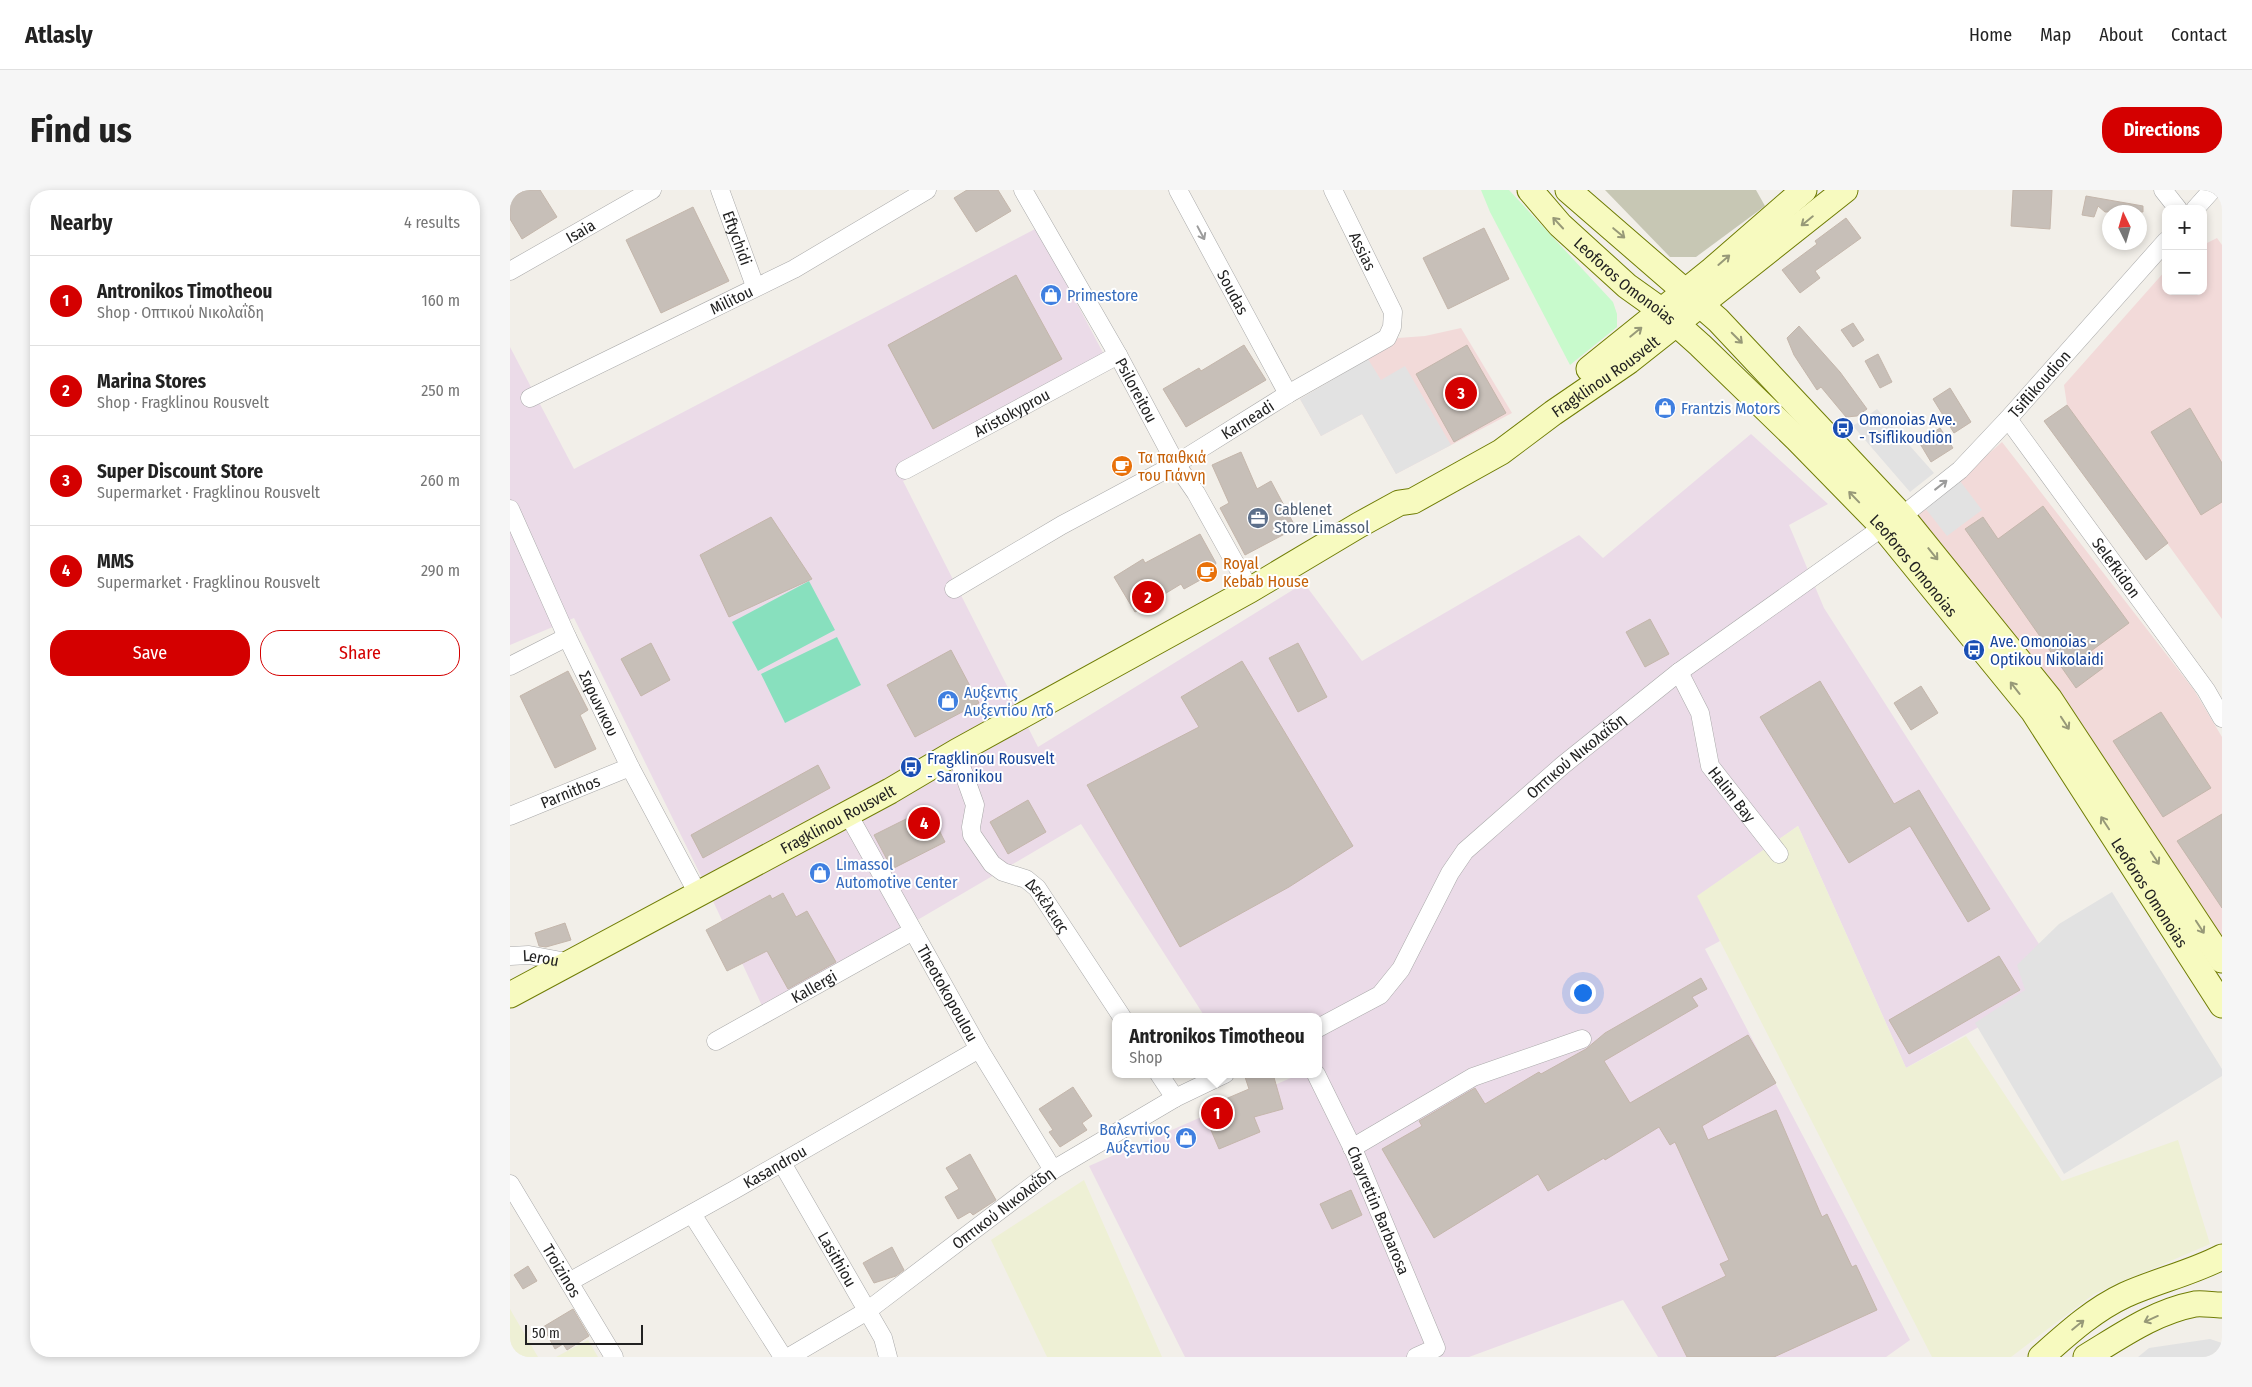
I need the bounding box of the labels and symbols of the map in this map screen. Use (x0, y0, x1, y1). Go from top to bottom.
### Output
north arrow (2102, 205, 2147, 250)
street label: Eftychidi (718, 208, 756, 268)
street label: Isaia (563, 215, 599, 247)
one-way arrow (1801, 215, 1814, 226)
one-way arrow (1552, 216, 1564, 229)
one-way arrow (1197, 225, 1206, 240)
one-way arrow (1612, 227, 1625, 239)
street label: Assias (1345, 229, 1380, 274)
street label: Leoforos Omonoias (1570, 234, 1680, 329)
one-way arrow (1717, 254, 1730, 265)
street label: Soudas (1213, 267, 1252, 318)
street label: Militou (707, 282, 756, 319)
shop icon: Primestore (1039, 283, 1063, 307)
place label: Primestore (1067, 286, 1138, 305)
one-way arrow (1629, 327, 1642, 338)
street label: Fragklinou Rousvelt (1548, 331, 1664, 421)
one-way arrow (1730, 332, 1742, 344)
street label: Tsiflikoudion (2005, 347, 2074, 422)
street label: Psiloreitou (1111, 355, 1161, 426)
pin: 3 (1445, 374, 1477, 412)
street label: Aristokyprou (971, 385, 1053, 441)
street label: Karneadi (1218, 396, 1277, 443)
shop icon: Frantzis Motors (1653, 396, 1677, 420)
place label: Frantzis Motors (1681, 399, 1781, 418)
place label: Omonoias Ave. - Tsiflikoudion (1859, 410, 1956, 447)
bus stop icon: Omonoias Ave. - Tsiflikoudion (1831, 416, 1855, 440)
place label: Τα παιθκιά του Γιάννη (1137, 448, 1206, 485)
cafe icon: Τα παιθκιά του Γιάννη (1110, 454, 1134, 478)
one-way arrow (1934, 480, 1947, 491)
one-way arrow (1848, 491, 1860, 503)
place label: Cablenet Store Limassol (1274, 500, 1369, 537)
office icon: Cablenet Store Limassol (1246, 506, 1270, 530)
street label: Leoforos Omonoias (1866, 511, 1961, 621)
street label: Selefkidon (2088, 534, 2144, 602)
one-way arrow (1927, 547, 1938, 560)
place label: Royal Kebab House (1223, 554, 1309, 591)
cafe icon: Royal Kebab House (1195, 560, 1219, 584)
pin: 2 (1132, 578, 1164, 616)
place label: Ave. Omonoias - Optikou Nikolaidi (1990, 632, 2104, 669)
bus stop icon: Ave. Omonoias - Optikou Nikolaidi (1962, 638, 1986, 662)
street label: Σαρωνικου (575, 668, 623, 739)
one-way arrow (2010, 682, 2021, 695)
place label: Αυξεντις Αυξεντίου Λτδ (964, 683, 1054, 720)
shop icon: Αυξεντις Αυξεντίου Λτδ (936, 689, 960, 713)
street label: Οπτικού Νικολαΐδη (1523, 710, 1629, 803)
one-way arrow (2060, 716, 2070, 730)
place label: Fragklinou Rousvelt - Saronikou (927, 749, 1055, 786)
bus stop icon: Fragklinou Rousvelt - Saronikou (899, 755, 923, 779)
street label: Halim Bay (1704, 763, 1760, 827)
street label: Parnithos (538, 771, 603, 812)
street label: Fragklinou Rousvelt (777, 781, 900, 858)
pin: 4 (908, 804, 940, 842)
one-way arrow (2100, 817, 2110, 831)
street label: Leoforos Omonoias (2107, 834, 2192, 951)
one-way arrow (2150, 851, 2160, 865)
place label: Limassol Automotive Center (836, 855, 958, 892)
shop icon: Limassol Automotive Center (808, 861, 832, 885)
street label: Δεκέλειας (1022, 874, 1073, 937)
one-way arrow (2195, 919, 2205, 933)
street label: Theotokopoulou (913, 942, 982, 1045)
street label: Lerou (522, 946, 560, 970)
street label: Kallergi (788, 967, 840, 1007)
your location (1570, 980, 1596, 1006)
pin: 1 (1201, 1094, 1233, 1132)
place label: Βαλεντίνος Αυξεντίου (1099, 1120, 1170, 1157)
shop icon: Βαλεντίνος Αυξεντίου (1174, 1126, 1198, 1150)
street label: Kasandrou (740, 1141, 810, 1193)
street label: Chayrettin Barbarosa (1343, 1143, 1413, 1278)
street label: Οπτικού Νικολαΐδη (948, 1164, 1058, 1253)
street label: Lasithiou (814, 1229, 860, 1290)
street label: Troizinos (538, 1241, 585, 1301)
one-way arrow (2144, 1315, 2159, 1325)
one-way arrow (2071, 1320, 2084, 1331)
scale bar (525, 1322, 642, 1345)

